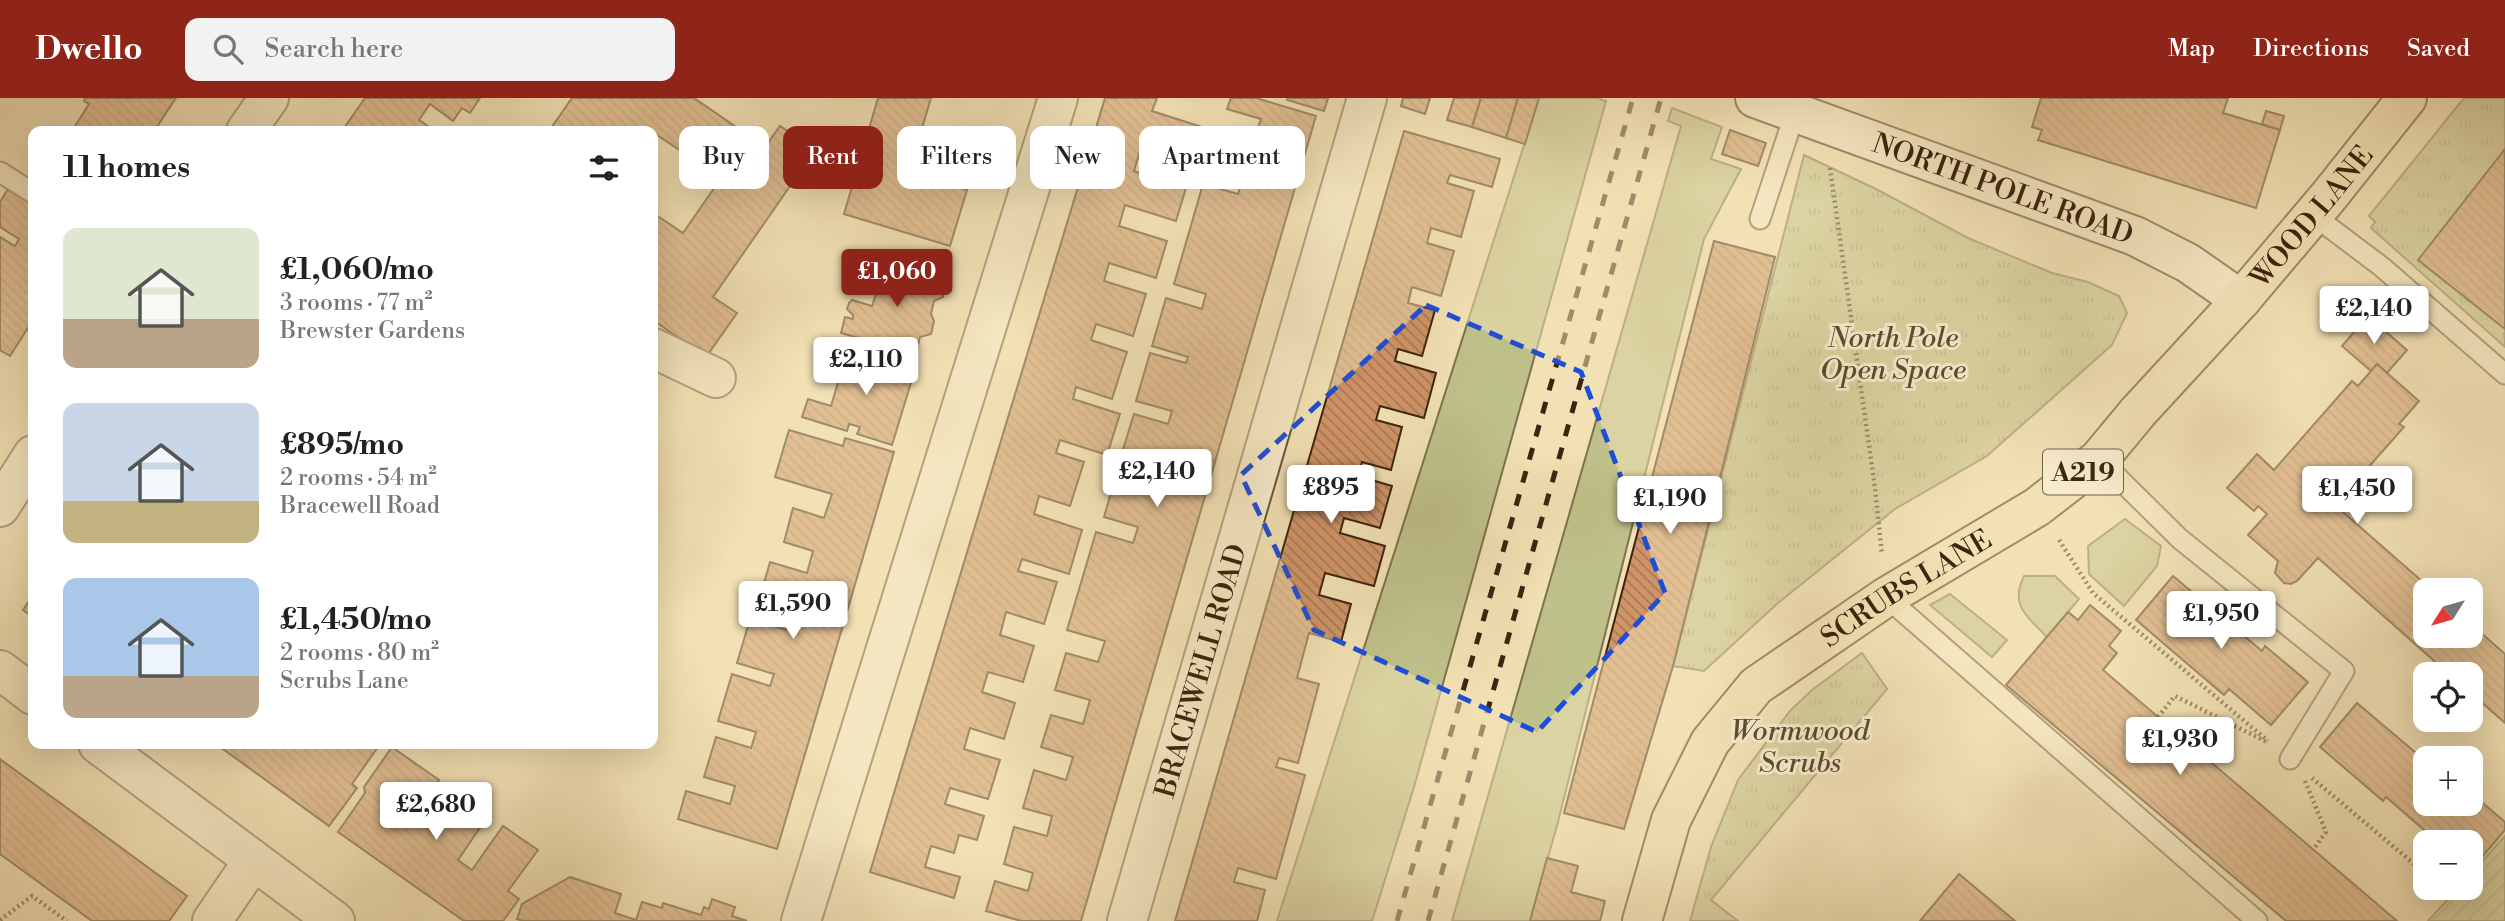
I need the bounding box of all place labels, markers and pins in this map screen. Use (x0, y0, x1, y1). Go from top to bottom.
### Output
pin: £1,060 (840, 250, 954, 309)
pin: £2,140 (2317, 286, 2431, 346)
pin: £2,110 (809, 338, 923, 397)
pin: £2,140 (1100, 450, 1214, 509)
pin: £895 (1290, 466, 1372, 525)
pin: £1,450 (2300, 466, 2414, 526)
pin: £1,190 (1613, 476, 1727, 536)
pin: £1,590 (736, 582, 850, 641)
pin: £1,950 (2164, 592, 2278, 651)
pin: £1,930 (2123, 718, 2237, 777)
pin: £2,680 (379, 782, 493, 842)

